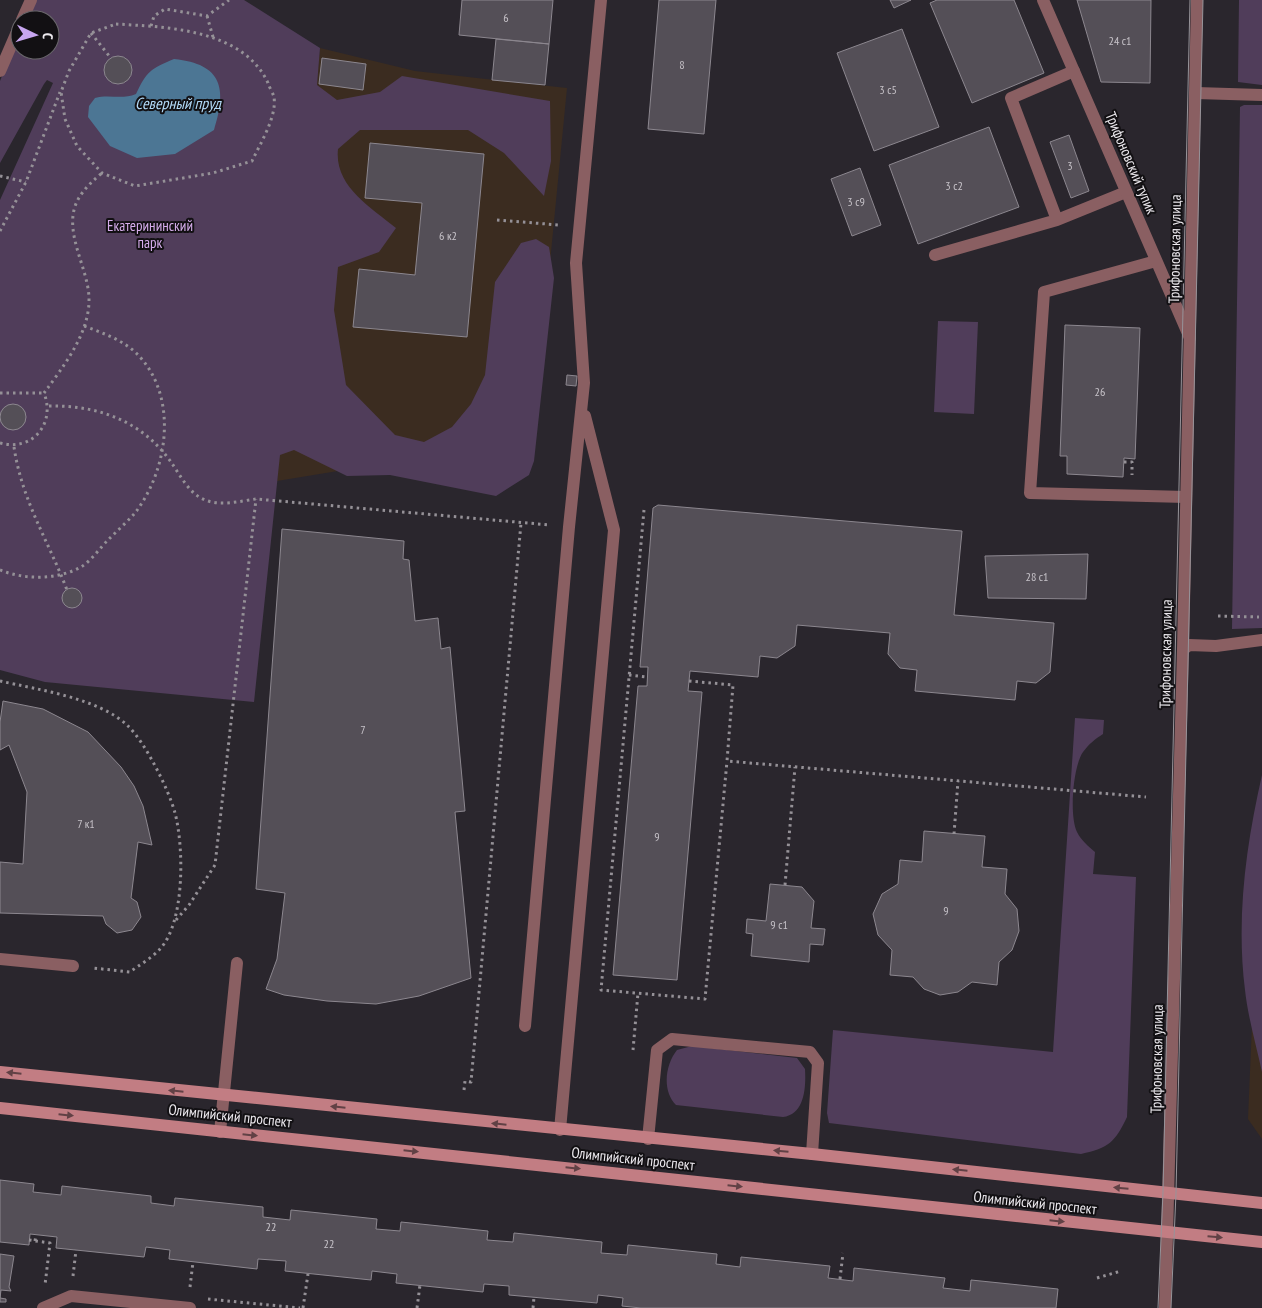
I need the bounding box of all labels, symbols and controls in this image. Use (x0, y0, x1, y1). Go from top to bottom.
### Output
north arrow (10, 10, 60, 60)
house number: 6 (503, 10, 509, 25)
text: С (39, 32, 57, 41)
house number: 24 с1 (1108, 33, 1132, 48)
house number: 8 (679, 57, 685, 72)
house number: 3 с5 (879, 82, 897, 97)
water label: Северный пруд (135, 93, 222, 113)
street label: Трифоновский тупик (1101, 109, 1162, 217)
house number: 3 (1067, 158, 1073, 173)
house number: 3 с2 (945, 178, 963, 193)
house number: 3 с9 (847, 194, 865, 209)
street label: Трифоновская улица (1164, 194, 1185, 304)
park label: Екатерининский парк (107, 216, 193, 252)
house number: 6 к2 (439, 228, 457, 243)
house number: 26 (1095, 384, 1105, 399)
house number: 28 с1 (1025, 569, 1049, 584)
street label: Трифоновская улица (1155, 599, 1176, 709)
house number: 7 (360, 722, 366, 737)
house number: 7 к1 (77, 816, 95, 831)
house number: 9 (654, 829, 660, 844)
house number: 9 (943, 903, 949, 918)
house number: 9 c1 (770, 917, 788, 932)
street label: Трифоновская улица (1146, 1004, 1167, 1114)
one-way arrow (6, 1069, 22, 1077)
one-way arrow (168, 1087, 184, 1095)
street label: Олимпийский проспект (168, 1100, 293, 1131)
one-way arrow (329, 1103, 345, 1111)
one-way arrow (58, 1111, 74, 1119)
one-way arrow (491, 1120, 507, 1128)
one-way arrow (242, 1131, 258, 1139)
street label: Олимпийский проспект (571, 1143, 696, 1174)
one-way arrow (404, 1147, 420, 1155)
one-way arrow (772, 1147, 788, 1155)
one-way arrow (565, 1164, 581, 1172)
one-way arrow (951, 1166, 967, 1174)
one-way arrow (727, 1182, 743, 1190)
one-way arrow (1113, 1184, 1129, 1192)
street label: Олимпийский проспект (973, 1187, 1098, 1218)
one-way arrow (1050, 1217, 1066, 1225)
house number: 22 (266, 1219, 276, 1234)
one-way arrow (1207, 1234, 1223, 1242)
house number: 22 (324, 1236, 334, 1251)

